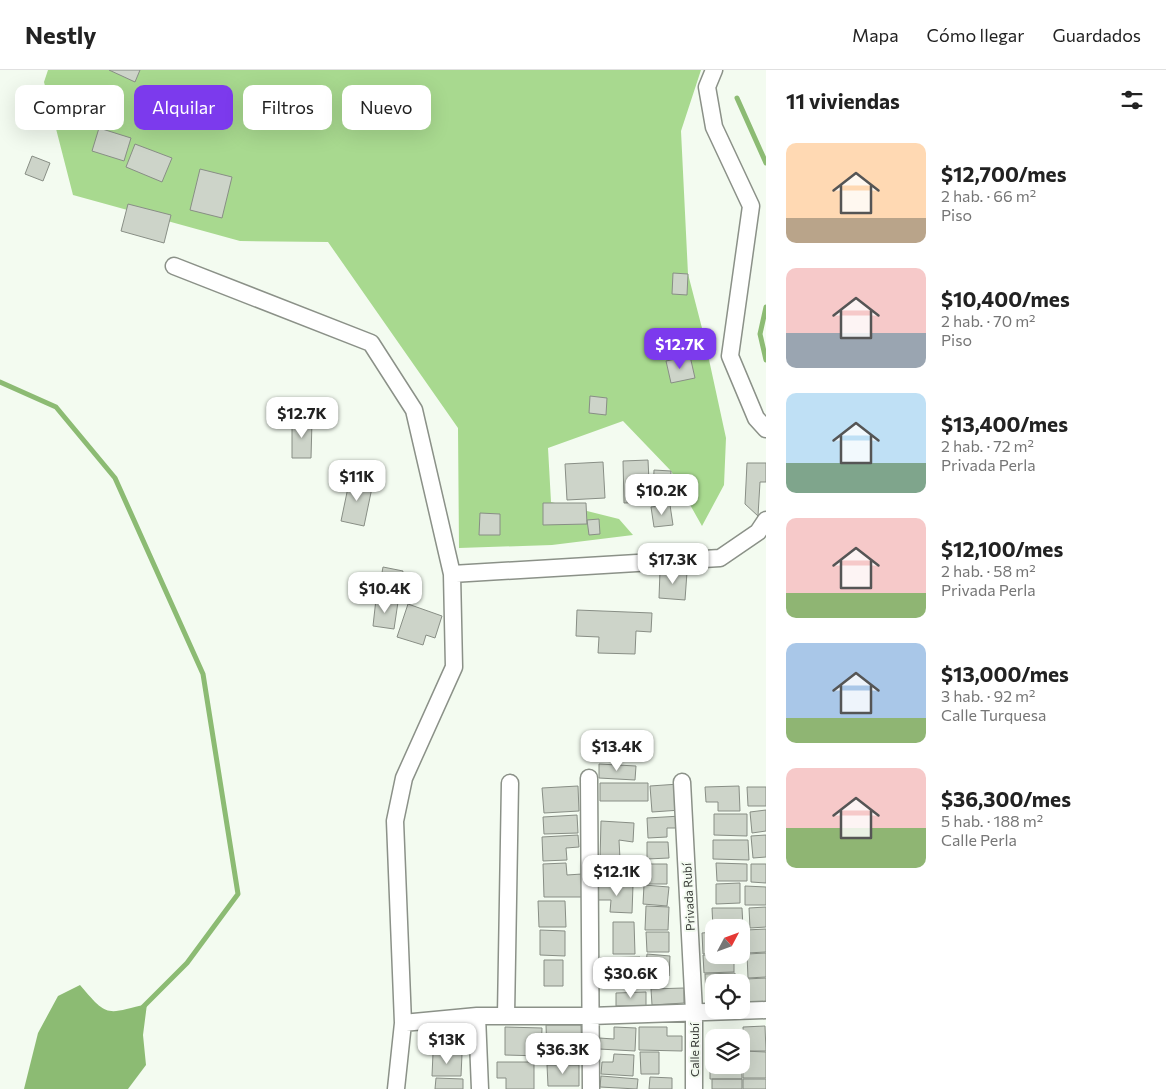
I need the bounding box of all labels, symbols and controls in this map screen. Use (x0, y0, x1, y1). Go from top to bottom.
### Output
text: Nestly (25, 20, 97, 49)
text: Mapa (852, 24, 899, 46)
text: Cómo llegar (927, 24, 1024, 46)
text: Guardados (1052, 24, 1141, 46)
chip: Comprar (15, 85, 124, 130)
chip: Alquilar (134, 85, 233, 130)
chip: Filtros (243, 85, 332, 130)
chip: Nuevo (342, 85, 431, 130)
icon: filters (1118, 86, 1146, 114)
text: 11 viviendas (786, 88, 900, 113)
text: $12,700/mes (941, 161, 1066, 186)
icon: home (826, 163, 886, 223)
text: 2 hab. · 66 m² (941, 186, 1036, 205)
text: Piso (941, 205, 972, 224)
text: $10,400/mes (941, 286, 1070, 311)
icon: home (826, 288, 886, 348)
text: 2 hab. · 70 m² (941, 311, 1036, 330)
pin: $12.7K (639, 328, 721, 370)
text: Piso (941, 330, 972, 349)
text: $12.7K (655, 334, 705, 353)
pin: $12.7K (261, 396, 343, 439)
text: $12.7K (277, 403, 327, 422)
text: $13,400/mes (941, 411, 1068, 436)
icon: home (826, 413, 886, 473)
text: 2 hab. · 72 m² (941, 436, 1034, 455)
text: Privada Perla (941, 455, 1036, 474)
pin: $11K (327, 460, 387, 502)
text: $11K (340, 466, 374, 485)
pin: $10.2K (621, 474, 703, 516)
text: $10.2K (636, 480, 688, 499)
text: $12,100/mes (941, 536, 1063, 561)
icon: home (826, 538, 886, 598)
pin: $17.3K (632, 542, 714, 585)
text: $17.3K (649, 549, 697, 568)
text: 2 hab. · 58 m² (941, 561, 1036, 580)
pin: $10.4K (344, 572, 426, 614)
text: $10.4K (359, 578, 411, 597)
text: Privada Perla (941, 580, 1036, 599)
text: $13,000/mes (941, 661, 1069, 686)
icon: home (826, 663, 886, 723)
text: 3 hab. · 92 m² (941, 686, 1035, 705)
text: Calle Turquesa (941, 705, 1046, 724)
pin: $13.4K (576, 730, 658, 772)
text: $13.4K (592, 736, 642, 755)
text: $36,300/mes (941, 786, 1071, 811)
icon: home (826, 788, 886, 848)
text: 5 hab. · 188 m² (941, 811, 1043, 830)
text: Calle Perla (941, 830, 1017, 849)
pin: $12.1K (576, 854, 658, 897)
text: $12.1K (593, 861, 641, 880)
street label: Privada Rubí (679, 862, 697, 931)
north arrow (705, 919, 750, 964)
map controls (705, 919, 750, 1074)
pin: $30.6K (590, 956, 672, 999)
text: $30.6K (604, 963, 658, 982)
button: locate (705, 974, 750, 1019)
pin: $13K (417, 1022, 477, 1065)
street label: Calle Rubí (687, 1022, 701, 1077)
text: $13K (429, 1029, 465, 1048)
button: layers (705, 1029, 750, 1074)
pin: $36.3K (522, 1032, 604, 1075)
text: $36.3K (537, 1039, 589, 1058)

